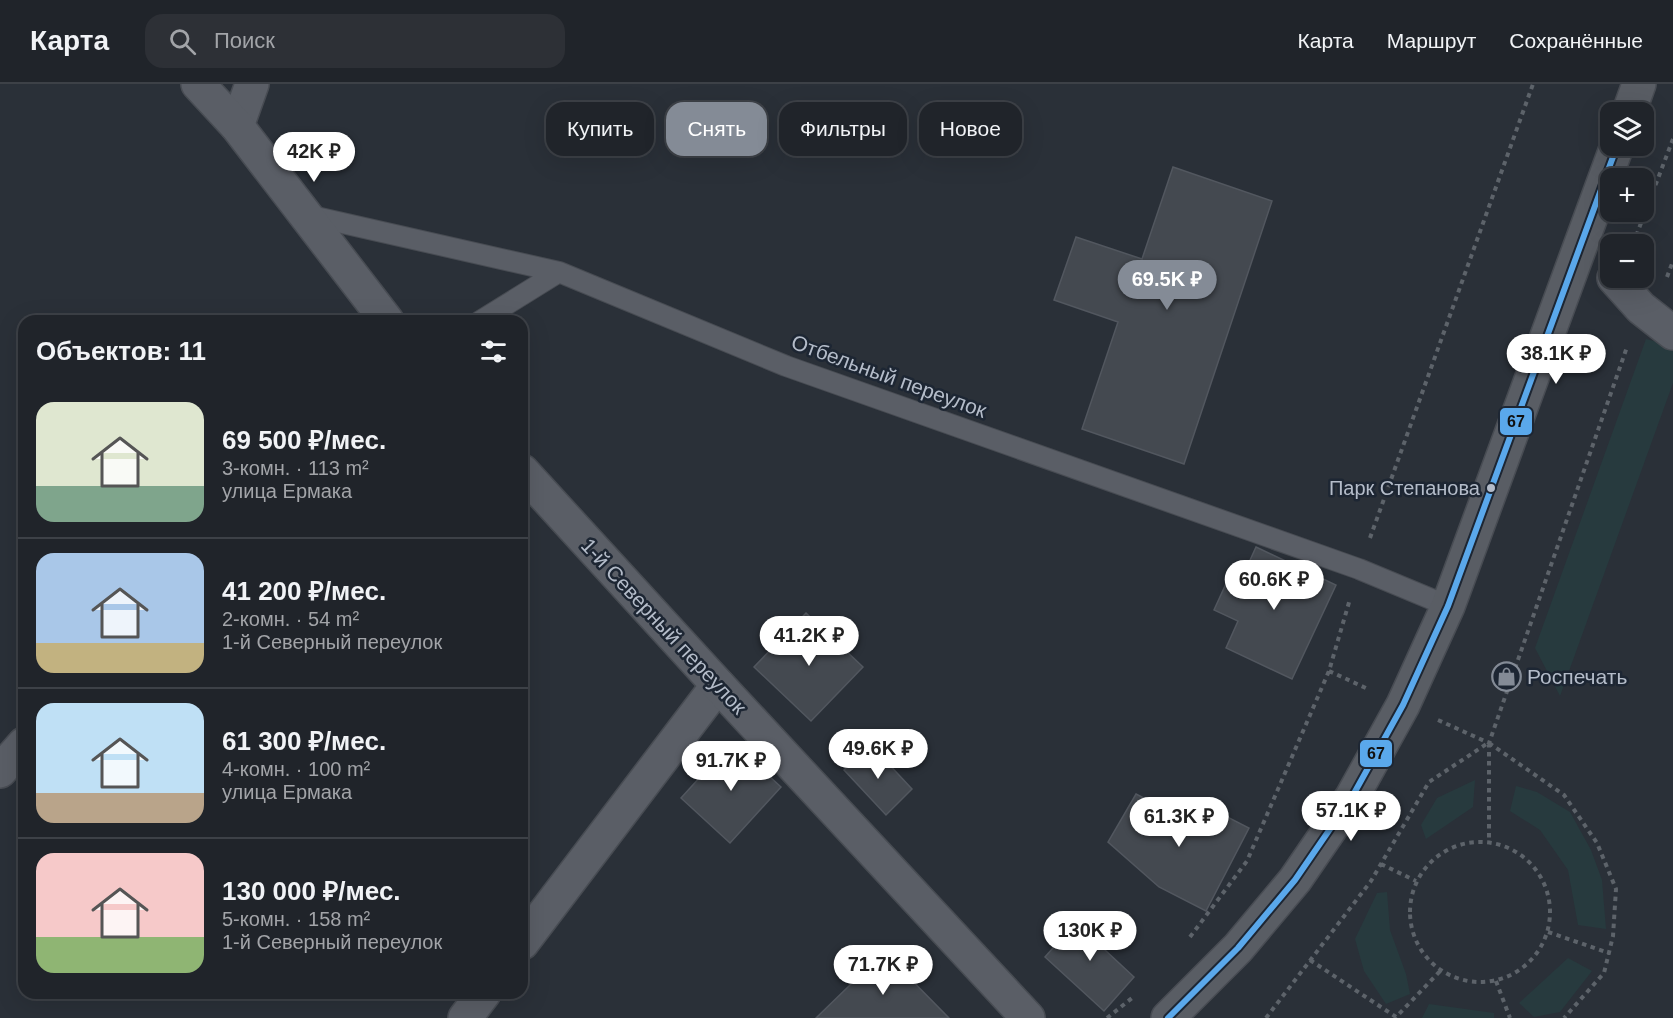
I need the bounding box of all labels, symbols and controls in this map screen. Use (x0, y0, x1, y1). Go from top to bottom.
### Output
search box (145, 14, 565, 68)
text: Карта (30, 25, 109, 56)
icon: search (166, 25, 199, 58)
text: Поиск (214, 28, 275, 53)
text: Карта (1298, 29, 1354, 52)
text: Маршрут (1387, 29, 1476, 52)
text: Сохранённые (1509, 29, 1643, 52)
chip: Купить (546, 102, 654, 156)
chip: Снять (666, 102, 767, 156)
chip: Фильтры (779, 102, 907, 156)
chip: Новое (919, 102, 1022, 156)
map controls (1600, 102, 1654, 288)
button: layers (1600, 102, 1654, 156)
pin: 42K ₽ (272, 132, 356, 183)
text: 42K ₽ (287, 140, 341, 162)
button: + (1600, 168, 1654, 222)
button: − (1600, 234, 1654, 288)
pin: 69.5K ₽ (1112, 260, 1222, 311)
text: 69.5K ₽ (1132, 268, 1202, 290)
street label: Отбельный переулок (788, 330, 990, 422)
pin: 38.1K ₽ (1501, 334, 1611, 385)
icon: filters (477, 335, 510, 368)
text: Объектов: 11 (36, 336, 206, 366)
text: 38.1K ₽ (1521, 342, 1591, 364)
line badge: 67 (1499, 407, 1533, 436)
text: 67 (1507, 413, 1525, 430)
text: 69 500 ₽/мес. (222, 425, 386, 455)
icon: home (84, 426, 156, 498)
text: 3-комн. · 113 m² (222, 457, 369, 479)
place label: Парк Степанова (1329, 477, 1481, 499)
text: улица Ермака (222, 480, 352, 502)
marker: Парк Степанова (1485, 482, 1497, 494)
street label: 1-й Северный переулок (577, 534, 752, 719)
pin: 60.6K ₽ (1219, 560, 1329, 611)
text: 60.6K ₽ (1239, 568, 1309, 590)
text: 41 200 ₽/мес. (222, 576, 386, 606)
icon: home (84, 577, 156, 649)
text: 2-комн. · 54 m² (222, 608, 359, 630)
pin: 41.2K ₽ (754, 616, 864, 667)
text: 41.2K ₽ (774, 624, 844, 646)
text: 1-й Северный переулок (222, 631, 442, 653)
shop icon: Роспечать (1490, 660, 1522, 692)
place label: Роспечать (1527, 665, 1627, 688)
text: 61 300 ₽/мес. (222, 726, 386, 756)
icon: home (84, 727, 156, 799)
pin: 49.6K ₽ (823, 729, 933, 780)
text: 49.6K ₽ (843, 737, 913, 759)
line badge: 67 (1359, 739, 1393, 768)
pin: 91.7K ₽ (676, 741, 786, 792)
text: 67 (1367, 745, 1385, 762)
text: 91.7K ₽ (696, 749, 766, 771)
text: 4-комн. · 100 m² (222, 758, 370, 780)
text: улица Ермака (222, 781, 352, 803)
pin: 57.1K ₽ (1296, 791, 1406, 842)
pin: 61.3K ₽ (1124, 797, 1234, 848)
text: 57.1K ₽ (1316, 799, 1386, 821)
text: 61.3K ₽ (1144, 805, 1214, 827)
text: 130 000 ₽/мес. (222, 876, 401, 906)
icon: home (84, 877, 156, 949)
text: 5-комн. · 158 m² (222, 908, 370, 930)
pin: 130K ₽ (1041, 911, 1139, 962)
text: 130K ₽ (1057, 919, 1123, 941)
text: 1-й Северный переулок (222, 931, 442, 953)
pin: 71.7K ₽ (828, 945, 938, 996)
text: 71.7K ₽ (848, 953, 918, 975)

